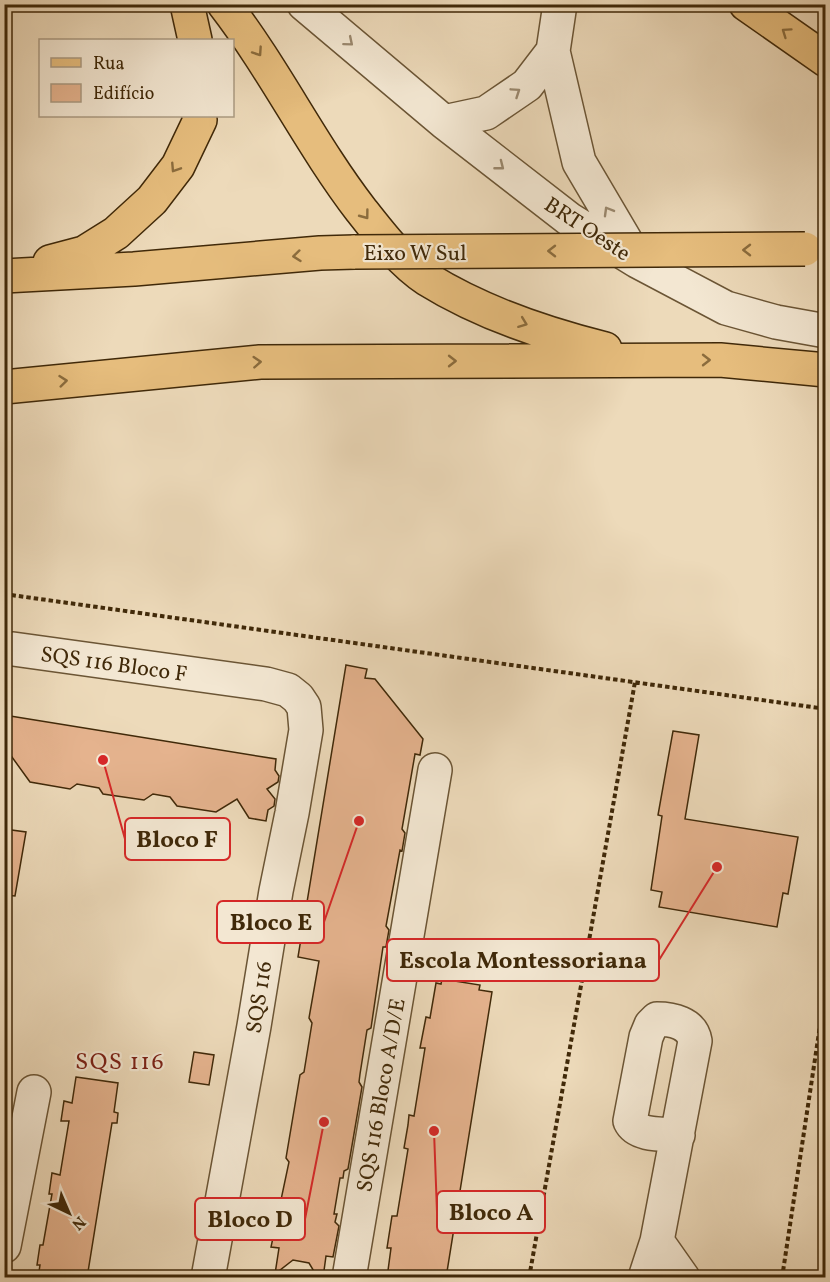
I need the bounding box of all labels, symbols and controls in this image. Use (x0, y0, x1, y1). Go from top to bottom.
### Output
one-way arrow (781, 28, 792, 39)
one-way arrow (342, 35, 353, 46)
legend (39, 39, 234, 117)
one-way arrow (251, 46, 262, 57)
text: Rua (93, 52, 124, 77)
text: Edifício (93, 82, 154, 107)
one-way arrow (509, 88, 520, 99)
one-way arrow (493, 158, 504, 169)
one-way arrow (171, 162, 183, 172)
street label: BRT Oeste (537, 190, 636, 270)
one-way arrow (604, 207, 615, 217)
one-way arrow (358, 209, 369, 220)
street label: Eixo W Sul (363, 239, 467, 270)
one-way arrow (742, 244, 751, 256)
one-way arrow (547, 245, 556, 257)
one-way arrow (292, 249, 301, 261)
one-way arrow (517, 316, 528, 328)
one-way arrow (702, 354, 711, 366)
one-way arrow (447, 355, 456, 367)
one-way arrow (252, 356, 261, 369)
one-way arrow (58, 375, 67, 388)
street label: SQS 116 Bloco F (38, 640, 189, 691)
callout: Bloco F (125, 818, 230, 860)
text: Bloco F (136, 824, 218, 858)
callout: Bloco E (217, 901, 324, 943)
text: Bloco E (230, 907, 312, 941)
callout: Escola Montessoriana (387, 939, 659, 981)
text: Escola Montessoriana (399, 945, 647, 979)
street label: SQS 116 (239, 959, 281, 1036)
street label: SQS 116 Bloco A/D/E (350, 996, 415, 1195)
district label: SQS 116 (75, 1046, 165, 1080)
north arrow (39, 1183, 99, 1243)
callout: Bloco A (437, 1191, 545, 1233)
text: Bloco A (449, 1197, 533, 1231)
callout: Bloco D (195, 1198, 305, 1240)
text: Bloco D (207, 1204, 293, 1238)
text: N (66, 1210, 90, 1235)

